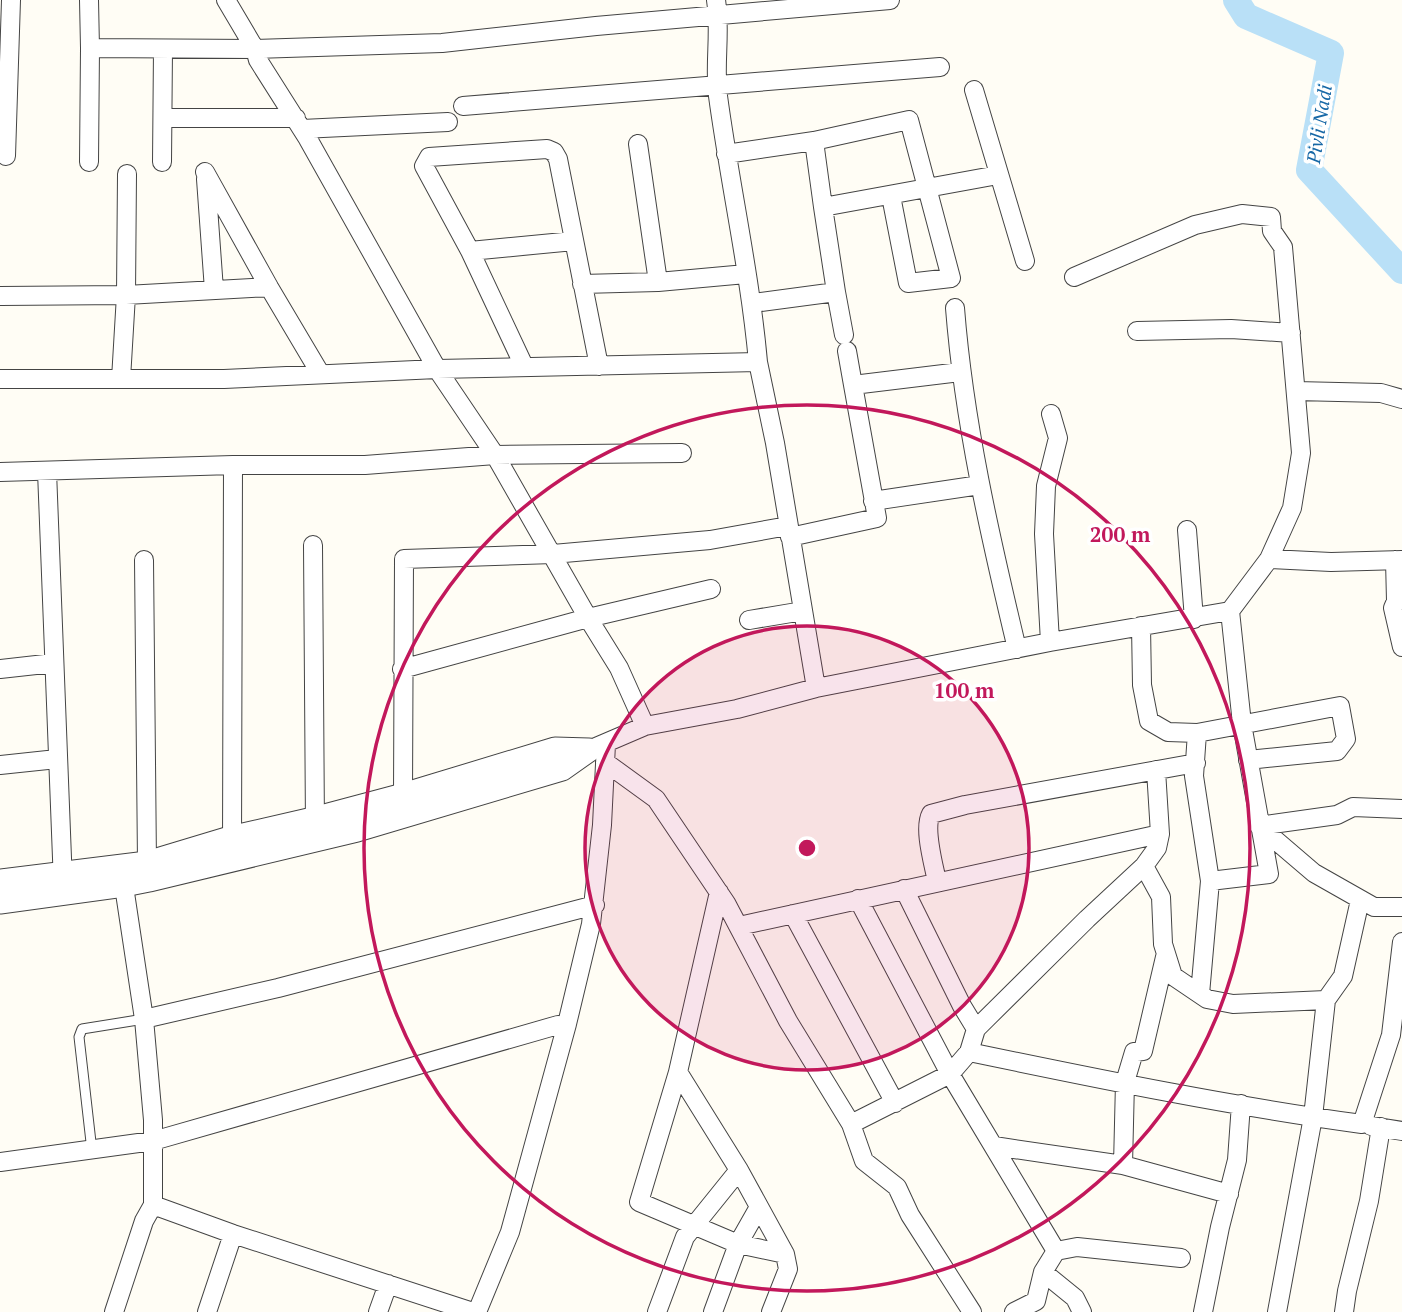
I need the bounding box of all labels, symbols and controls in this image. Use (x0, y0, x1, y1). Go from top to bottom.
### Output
water label: Pivli Nadi (1300, 82, 1337, 166)
text: 200 m (1090, 520, 1151, 548)
text: 100 m (934, 676, 995, 704)
centre of rings (795, 836, 819, 860)

